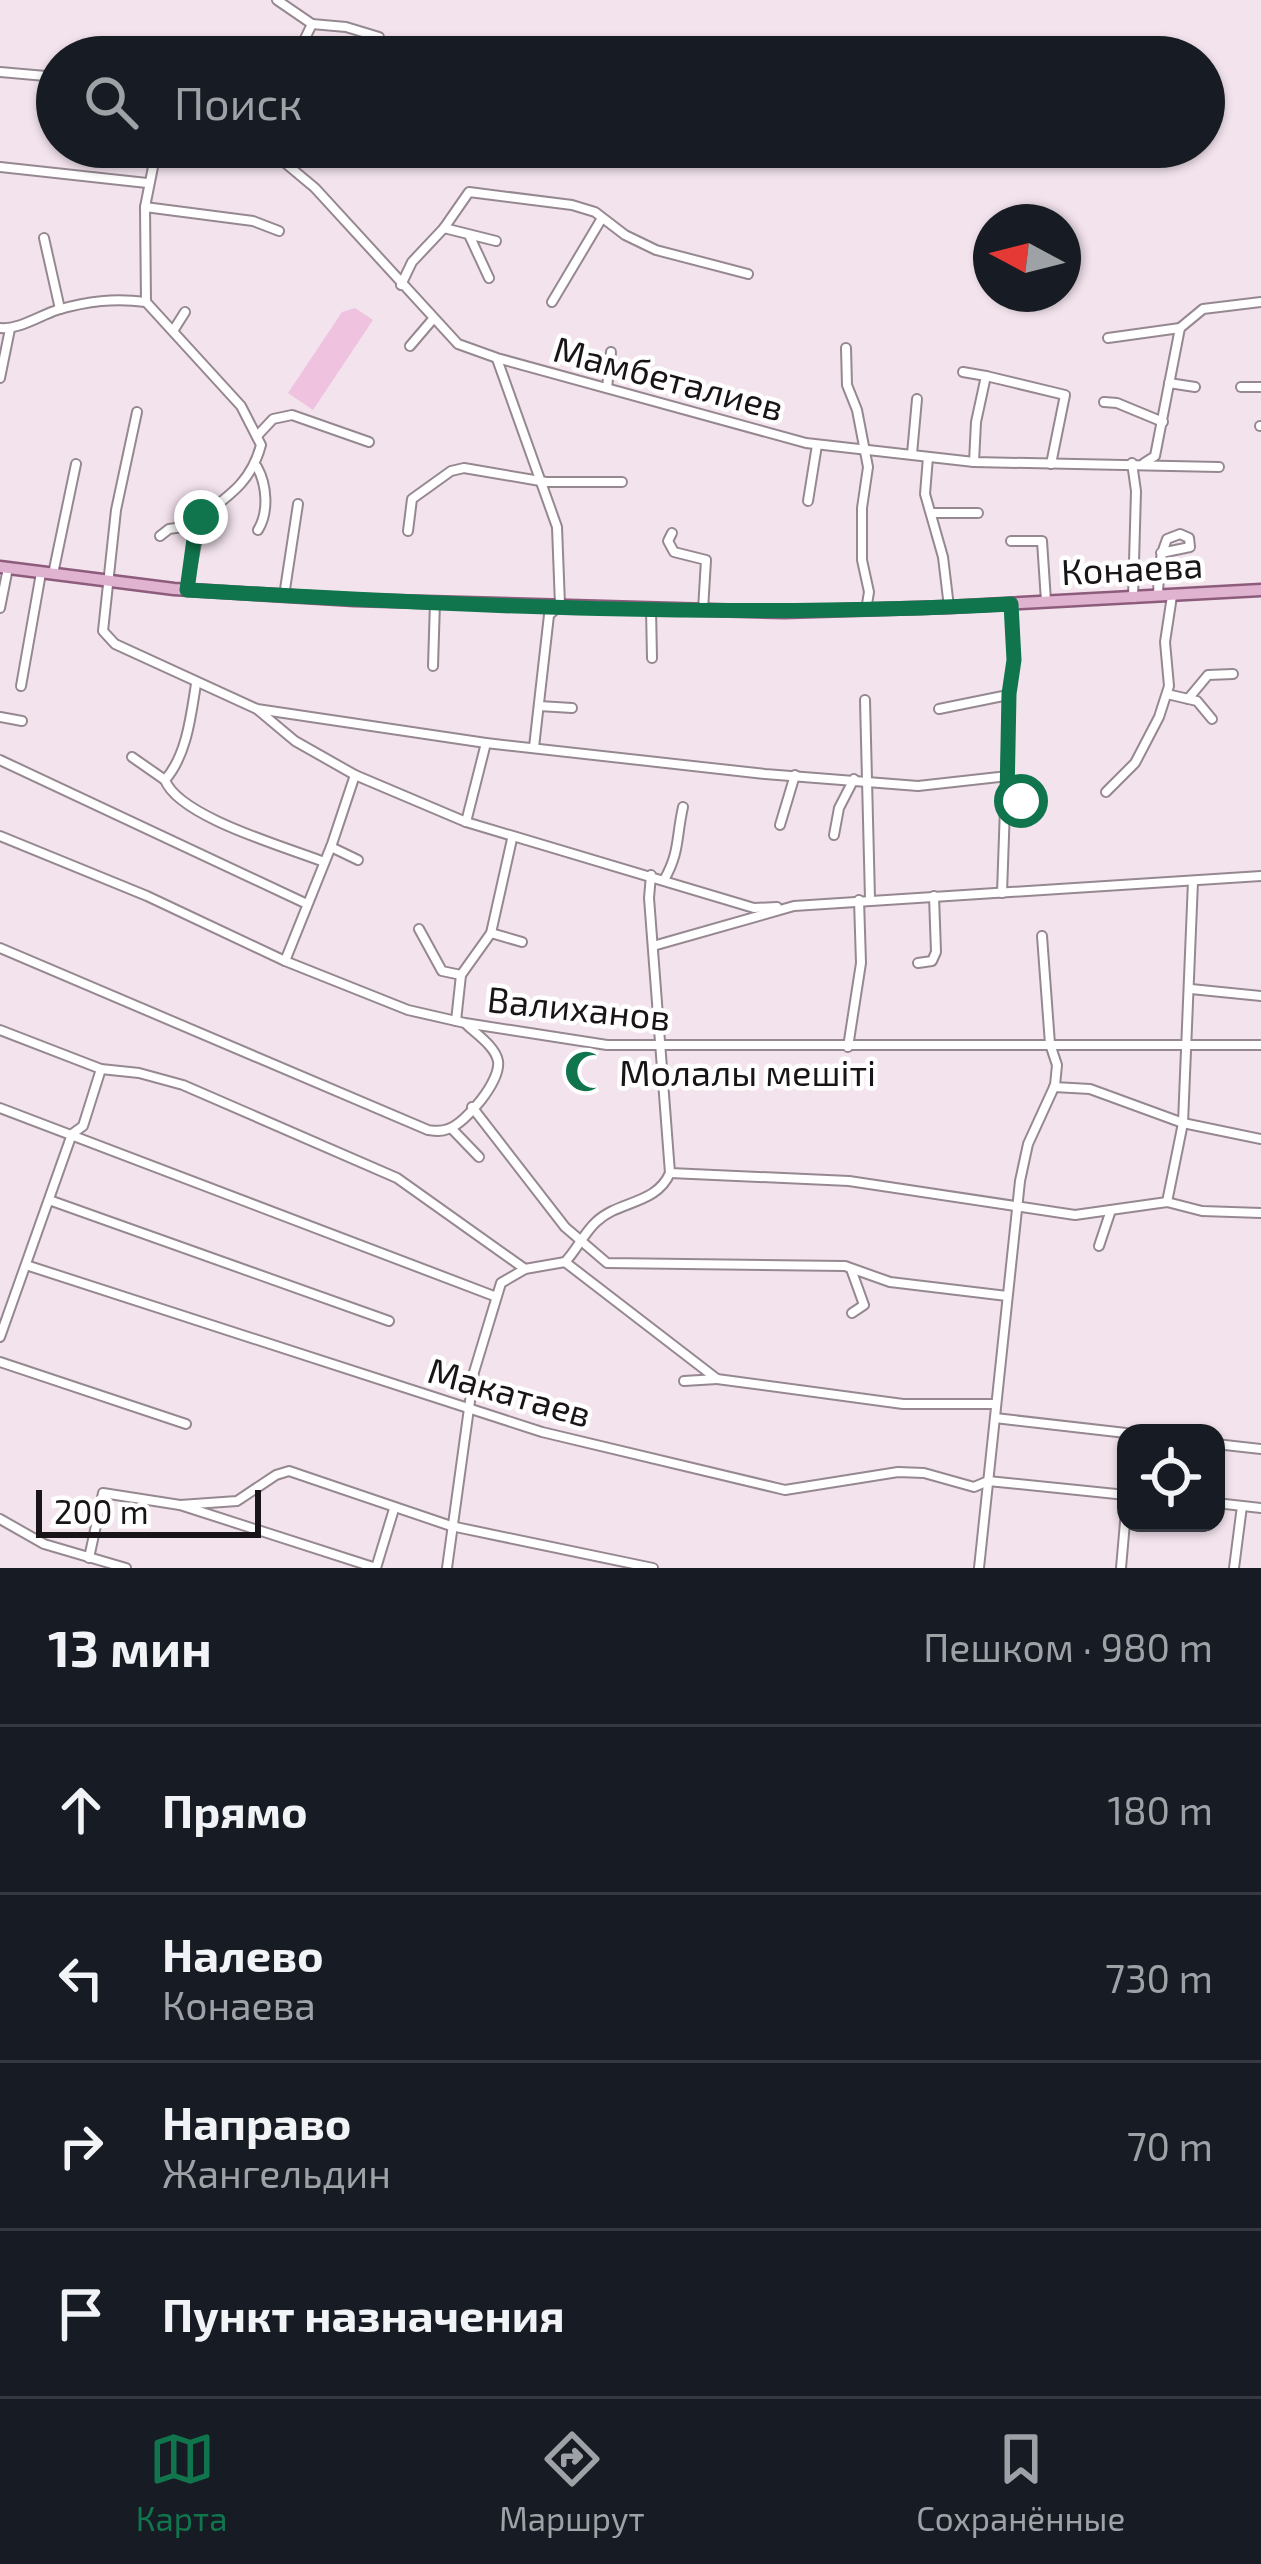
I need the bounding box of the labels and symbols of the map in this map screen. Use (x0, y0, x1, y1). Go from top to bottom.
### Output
north arrow (973, 204, 1081, 312)
street label: Мамбеталиев (549, 326, 789, 428)
route end (174, 490, 228, 544)
street label: Конаева (1060, 542, 1204, 592)
route start (994, 774, 1048, 828)
street label: Валиханов (485, 976, 673, 1038)
mosque icon: Молалы мешіті (562, 1048, 608, 1094)
place label: Молалы мешіті (619, 1050, 876, 1093)
street label: Макатаев (424, 1347, 596, 1435)
scale bar (36, 1484, 261, 1537)

